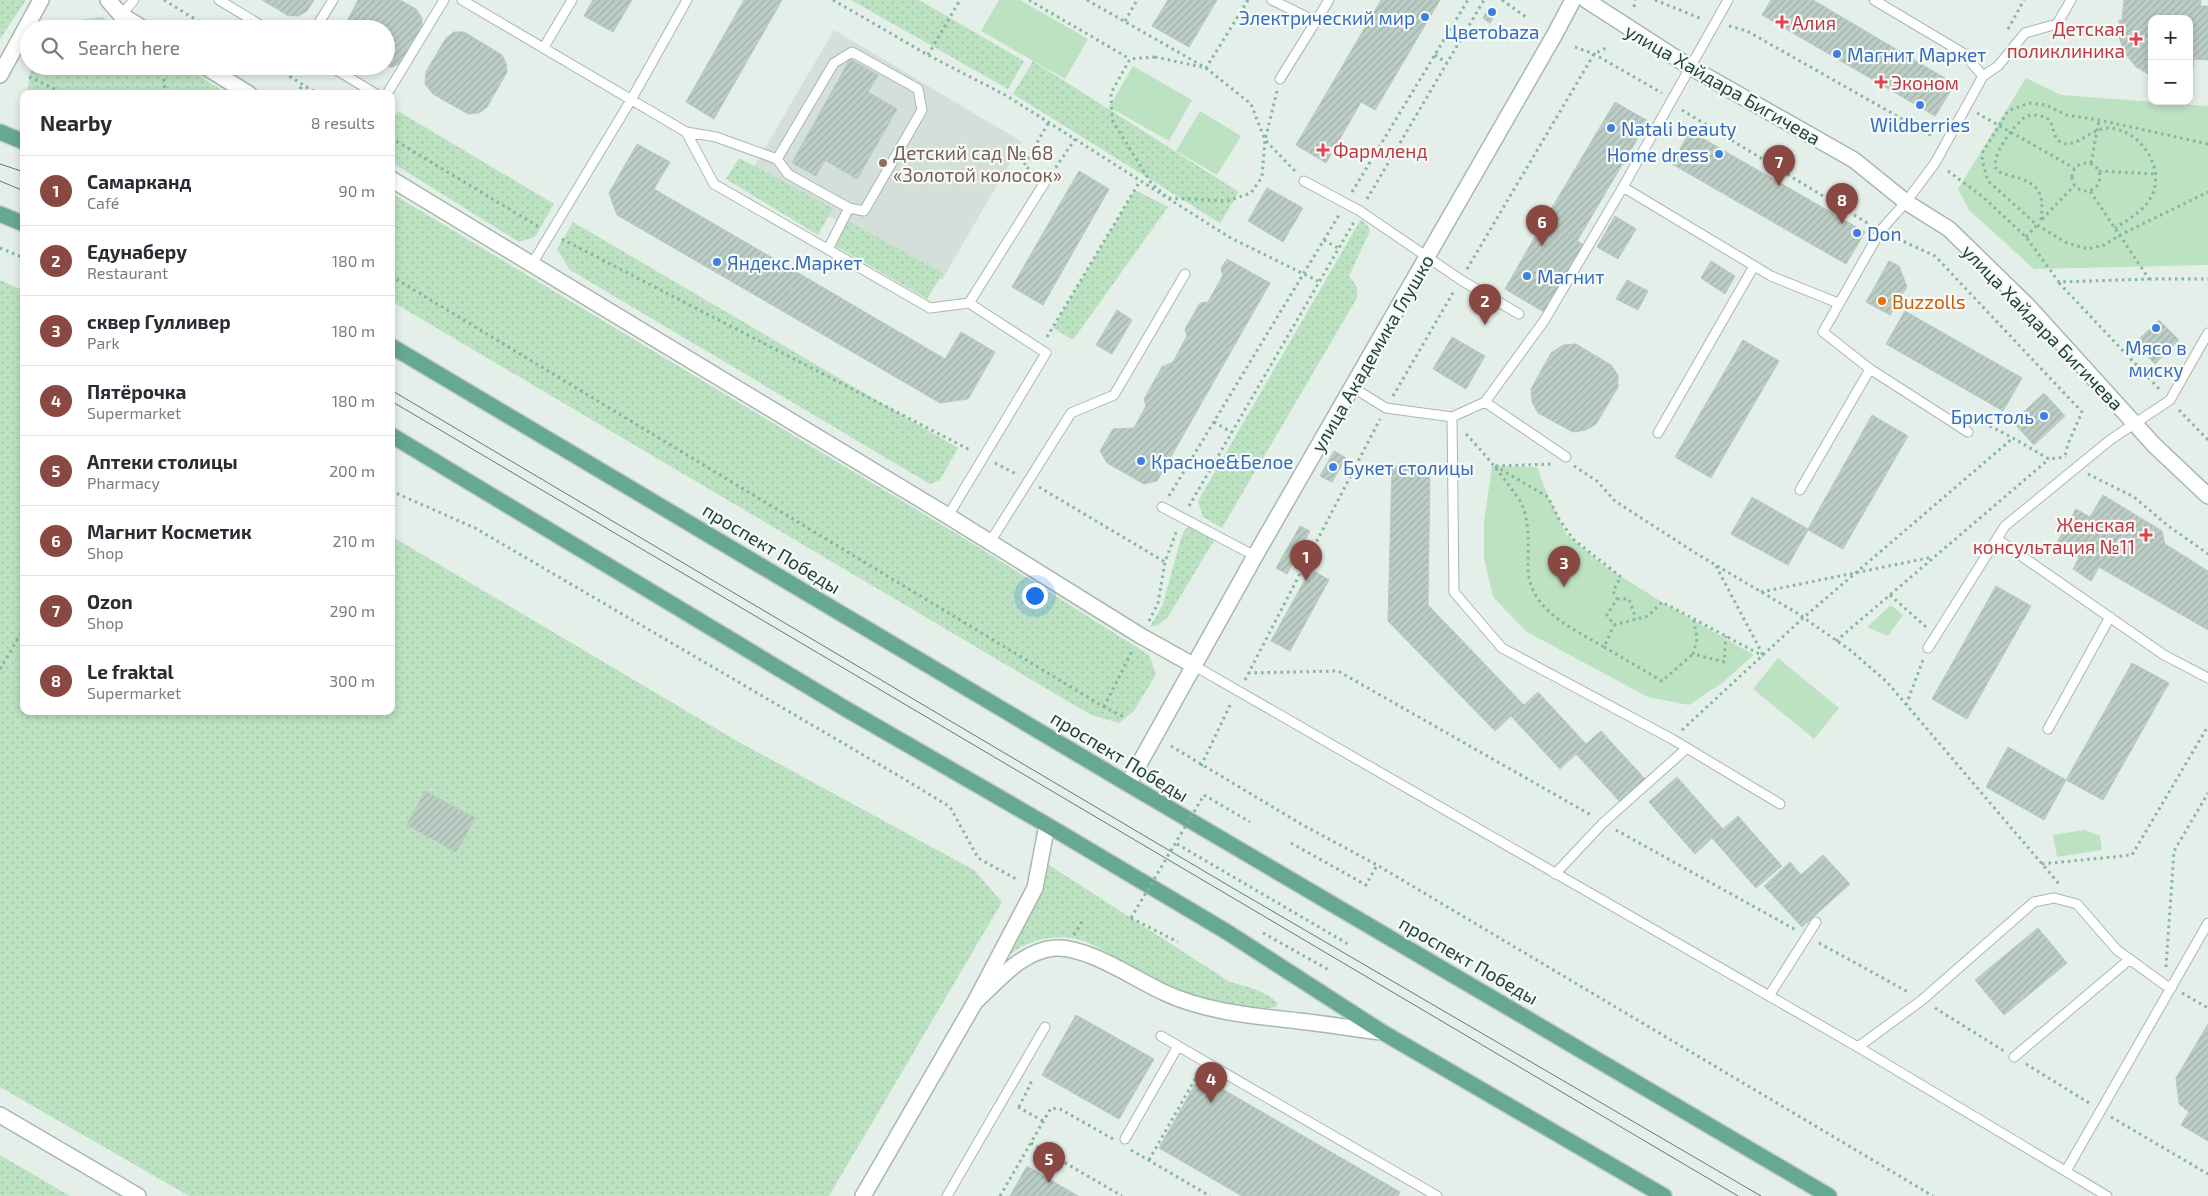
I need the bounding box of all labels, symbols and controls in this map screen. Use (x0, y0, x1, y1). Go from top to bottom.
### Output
place label: Электрический мир (1239, 6, 1415, 29)
marker: Цветоbaza (1486, 6, 1498, 18)
marker: Электрический мир (1419, 11, 1431, 23)
place label: Алия (1792, 11, 1836, 34)
map controls (2148, 15, 2193, 105)
button: + (2148, 15, 2193, 60)
marker: Алия (1776, 16, 1788, 28)
place label: Детская поликлиника (2007, 17, 2125, 62)
street label: улица Хайдара Бигичева (1621, 19, 1825, 150)
search box (20, 20, 395, 75)
place label: Цветоbaza (1445, 20, 1539, 43)
marker: Детская поликлиника (2129, 32, 2143, 46)
icon: search (38, 34, 66, 62)
text: Search here (78, 36, 180, 59)
place label: Магнит Маркет (1847, 43, 1986, 66)
marker: Магнит Маркет (1831, 48, 1843, 60)
button: − (2148, 60, 2193, 105)
place label: Эконом (1891, 71, 1959, 94)
marker: Эконом (1875, 76, 1887, 88)
marker: Wildberries (1914, 99, 1926, 111)
text: Nearby (40, 110, 112, 135)
text: 8 results (311, 113, 375, 132)
place label: Wildberries (1870, 113, 1970, 136)
place label: Natali beauty (1621, 117, 1737, 140)
marker: Natali beauty (1605, 122, 1617, 134)
place label: Фармленд (1333, 139, 1428, 162)
place label: Детский сад № 68 «Золотой колосок» (893, 141, 1062, 186)
place label: Home dress (1607, 143, 1709, 166)
marker: Фармленд (1317, 144, 1329, 156)
pin: 7 (1763, 145, 1795, 186)
marker: Home dress (1713, 148, 1725, 160)
marker: Детский сад № 68 «Золотой колосок» (877, 157, 889, 169)
text: Самарканд (87, 170, 191, 193)
text: 1 (53, 181, 59, 200)
text: 90 m (339, 181, 375, 200)
pin: 8 (1826, 183, 1858, 224)
text: Café (87, 193, 119, 212)
pin: 6 (1526, 205, 1558, 246)
place label: Don (1867, 222, 1901, 245)
marker: Don (1851, 227, 1863, 239)
street label: улица Хайдара Бигичева (1957, 239, 2128, 415)
text: Едунаберу (87, 240, 187, 263)
street label: улица Академика Глушко (1306, 250, 1439, 457)
text: 2 (51, 251, 61, 270)
text: 180 m (332, 251, 375, 270)
place label: Яндекс.Маркет (727, 251, 862, 274)
marker: Яндекс.Маркет (711, 256, 723, 268)
text: Restaurant (87, 263, 168, 282)
place label: Магнит (1537, 265, 1604, 288)
marker: Магнит (1521, 270, 1533, 282)
pin: 2 (1469, 284, 1501, 325)
place label: Buzzolls (1892, 290, 1966, 313)
marker: Buzzolls (1876, 295, 1888, 307)
text: сквер Гулливер (87, 310, 231, 333)
text: 3 (51, 321, 61, 340)
text: 180 m (332, 321, 375, 340)
marker: Мясо в миску (2150, 322, 2162, 334)
text: Park (87, 333, 120, 352)
place label: Мясо в миску (2125, 336, 2187, 382)
text: Пятёрочка (87, 380, 186, 403)
text: 4 (51, 391, 61, 410)
text: 180 m (332, 391, 375, 410)
text: Supermarket (87, 403, 181, 422)
place label: Бристоль (1951, 405, 2034, 428)
marker: Бристоль (2038, 410, 2050, 422)
text: Аптеки столицы (87, 450, 238, 473)
place label: Красное&Белое (1151, 450, 1294, 473)
marker: Красное&Белое (1135, 455, 1147, 467)
place label: Букет столицы (1343, 456, 1474, 480)
text: 5 (52, 461, 60, 480)
text: 200 m (329, 461, 375, 480)
marker: Букет столицы (1327, 461, 1339, 473)
text: Pharmacy (87, 473, 160, 492)
street label: проспект Победы (699, 498, 845, 598)
place label: Женская консультация №11 (1973, 513, 2135, 559)
text: Магнит Косметик (87, 520, 252, 543)
marker: Женская консультация №11 (2139, 528, 2153, 542)
text: 6 (51, 531, 61, 550)
text: 210 m (332, 531, 375, 550)
pin: 1 (1290, 540, 1322, 581)
text: Shop (87, 543, 124, 562)
pin: 3 (1548, 546, 1580, 587)
your location (1022, 583, 1048, 609)
text: Ozon (87, 590, 133, 613)
text: 7 (52, 601, 60, 620)
text: 290 m (330, 601, 375, 620)
text: Shop (87, 613, 124, 632)
text: Le fraktal (87, 660, 174, 683)
text: 8 (51, 671, 61, 690)
text: 300 m (329, 671, 375, 690)
text: Supermarket (87, 683, 181, 702)
street label: проспект Победы (1047, 706, 1193, 806)
street label: проспект Победы (1395, 911, 1543, 1009)
pin: 4 (1195, 1062, 1227, 1103)
pin: 5 (1033, 1142, 1065, 1183)

